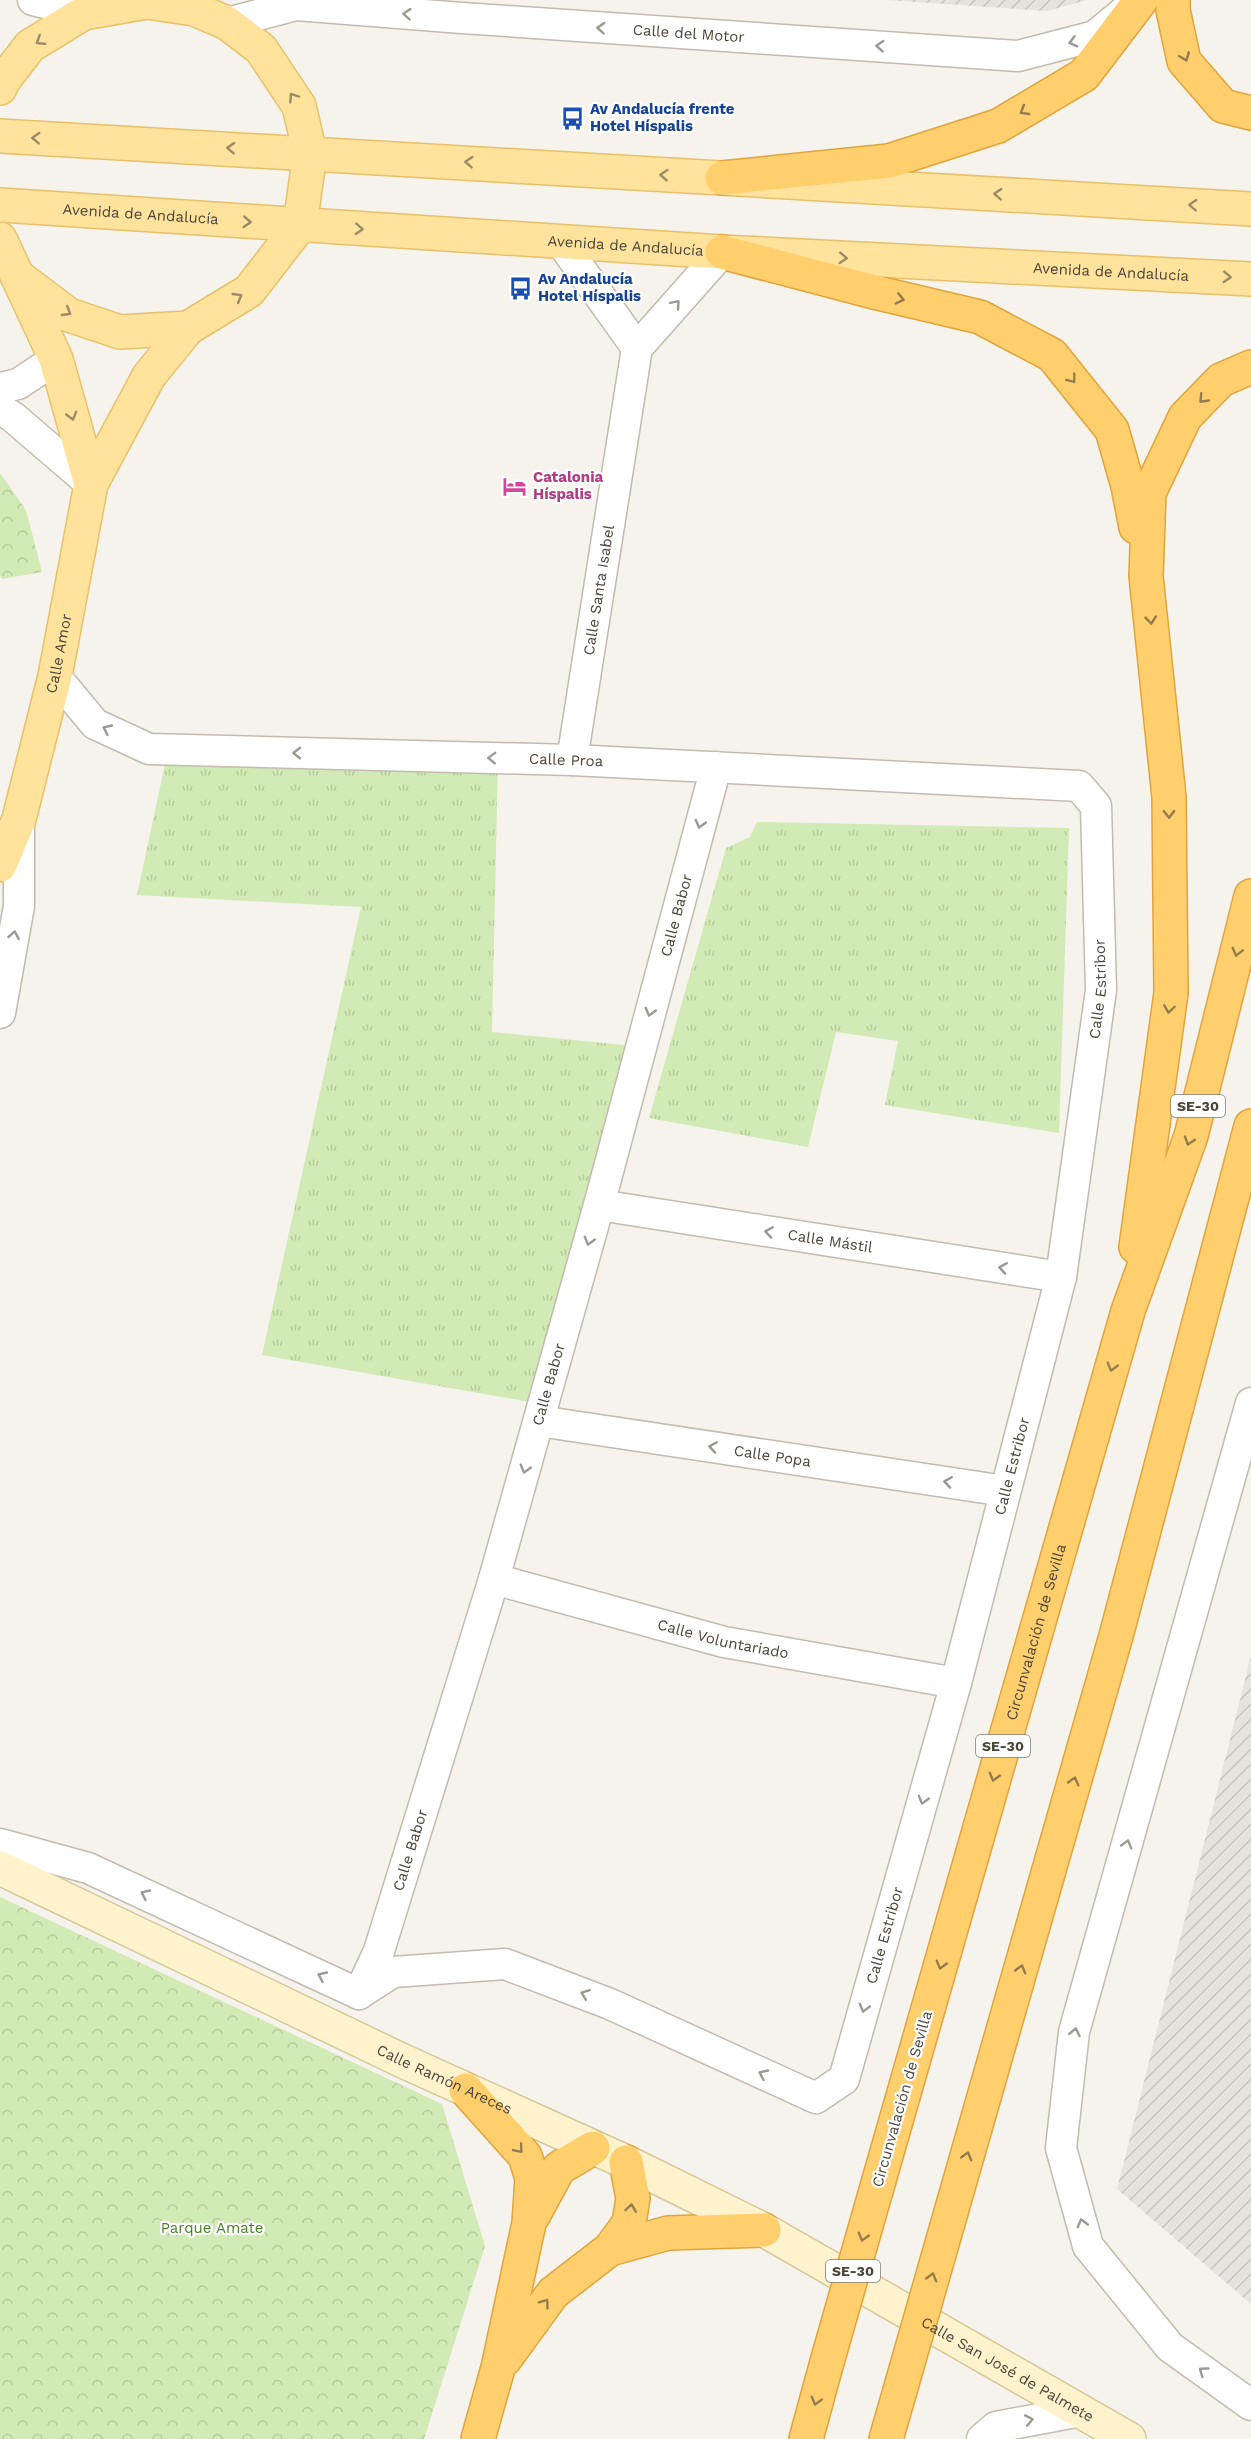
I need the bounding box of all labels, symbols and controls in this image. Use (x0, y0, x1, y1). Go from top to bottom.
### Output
one-way arrow (402, 8, 411, 21)
one-way arrow (597, 21, 606, 34)
street label: Calle del Motor (632, 21, 745, 46)
one-way arrow (35, 33, 46, 44)
one-way arrow (1068, 34, 1078, 47)
one-way arrow (875, 40, 884, 53)
one-way arrow (1177, 51, 1190, 61)
one-way arrow (289, 93, 300, 104)
place label: Av Andalucía frente Hotel Híspalis (590, 100, 735, 135)
one-way arrow (1020, 103, 1030, 115)
bus stop icon: Av Andalucía frente Hotel Híspalis (559, 105, 585, 131)
one-way arrow (31, 131, 40, 144)
one-way arrow (226, 142, 235, 155)
one-way arrow (465, 156, 474, 169)
one-way arrow (659, 168, 668, 181)
one-way arrow (993, 188, 1002, 201)
one-way arrow (1188, 199, 1197, 212)
street label: Avenida de Andalucía (62, 200, 220, 228)
one-way arrow (242, 215, 251, 228)
one-way arrow (354, 222, 363, 235)
street label: Avenida de Andalucía (547, 232, 705, 260)
one-way arrow (839, 252, 848, 265)
street label: Avenida de Andalucía (1032, 259, 1190, 285)
place label: Av Andalucía Hotel Híspalis (538, 270, 641, 305)
one-way arrow (1222, 271, 1231, 284)
bus stop icon: Av Andalucía Hotel Híspalis (507, 275, 533, 301)
one-way arrow (895, 291, 905, 304)
one-way arrow (232, 293, 242, 305)
one-way arrow (669, 300, 680, 311)
one-way arrow (61, 305, 71, 316)
one-way arrow (1065, 373, 1076, 384)
one-way arrow (1199, 392, 1210, 402)
one-way arrow (65, 410, 77, 420)
place label: Catalonia Híspalis (533, 468, 604, 503)
hotel icon: Catalonia Híspalis (502, 473, 528, 499)
street label: Calle Santa Isabel (580, 523, 618, 657)
street label: Calle Amor (42, 612, 75, 695)
one-way arrow (1144, 615, 1157, 624)
one-way arrow (102, 725, 113, 737)
one-way arrow (293, 746, 302, 759)
street label: Calle Proa (529, 750, 604, 770)
one-way arrow (488, 751, 497, 764)
one-way arrow (1163, 809, 1175, 818)
one-way arrow (695, 818, 708, 828)
street label: Calle Babor (657, 872, 696, 959)
one-way arrow (7, 930, 19, 939)
street label: Calle Estribor (1085, 939, 1110, 1040)
one-way arrow (1231, 947, 1244, 957)
one-way arrow (1163, 1004, 1175, 1013)
one-way arrow (645, 1006, 657, 1017)
road number: SE-30 (1171, 1095, 1225, 1117)
one-way arrow (1184, 1135, 1196, 1146)
one-way arrow (765, 1226, 774, 1238)
street label: Calle Mástil (786, 1226, 874, 1257)
one-way arrow (584, 1235, 596, 1246)
one-way arrow (999, 1263, 1008, 1275)
street label: Calle Babor (529, 1341, 569, 1427)
one-way arrow (1107, 1362, 1119, 1372)
street label: Calle Estribor (991, 1415, 1033, 1517)
street label: Calle Popa (733, 1441, 813, 1471)
one-way arrow (709, 1442, 718, 1454)
one-way arrow (520, 1463, 532, 1474)
one-way arrow (943, 1477, 952, 1489)
street label: Circunvalación de Sevilla (1002, 1541, 1070, 1722)
street label: Calle Voluntariado (655, 1615, 790, 1662)
road number: SE-30 (976, 1735, 1030, 1757)
one-way arrow (989, 1772, 1002, 1782)
one-way arrow (1067, 1776, 1079, 1787)
one-way arrow (918, 1794, 930, 1805)
street label: Calle Babor (389, 1807, 431, 1893)
one-way arrow (1120, 1839, 1132, 1850)
street label: Calle Estribor (862, 1884, 907, 1986)
one-way arrow (140, 1890, 151, 1902)
one-way arrow (936, 1959, 948, 1969)
one-way arrow (1013, 1964, 1026, 1974)
one-way arrow (317, 1972, 328, 1984)
one-way arrow (580, 1989, 590, 2002)
one-way arrow (859, 2003, 872, 2013)
street label: Circunvalación de Sevilla (868, 2008, 936, 2189)
one-way arrow (1068, 2027, 1081, 2037)
street label: Calle Ramón Areces (374, 2041, 515, 2118)
one-way arrow (758, 2069, 769, 2081)
one-way arrow (511, 2142, 522, 2153)
one-way arrow (960, 2151, 972, 2162)
one-way arrow (625, 2204, 637, 2213)
one-way arrow (1077, 2218, 1089, 2229)
park label: Parque Amate (161, 2219, 263, 2237)
one-way arrow (858, 2231, 870, 2242)
road number: SE-30 (826, 2260, 880, 2282)
one-way arrow (925, 2272, 937, 2283)
one-way arrow (538, 2299, 549, 2310)
street label: Calle San José de Palmete (918, 2313, 1097, 2426)
one-way arrow (1199, 2367, 1210, 2378)
one-way arrow (811, 2395, 823, 2406)
one-way arrow (1024, 2414, 1034, 2427)

